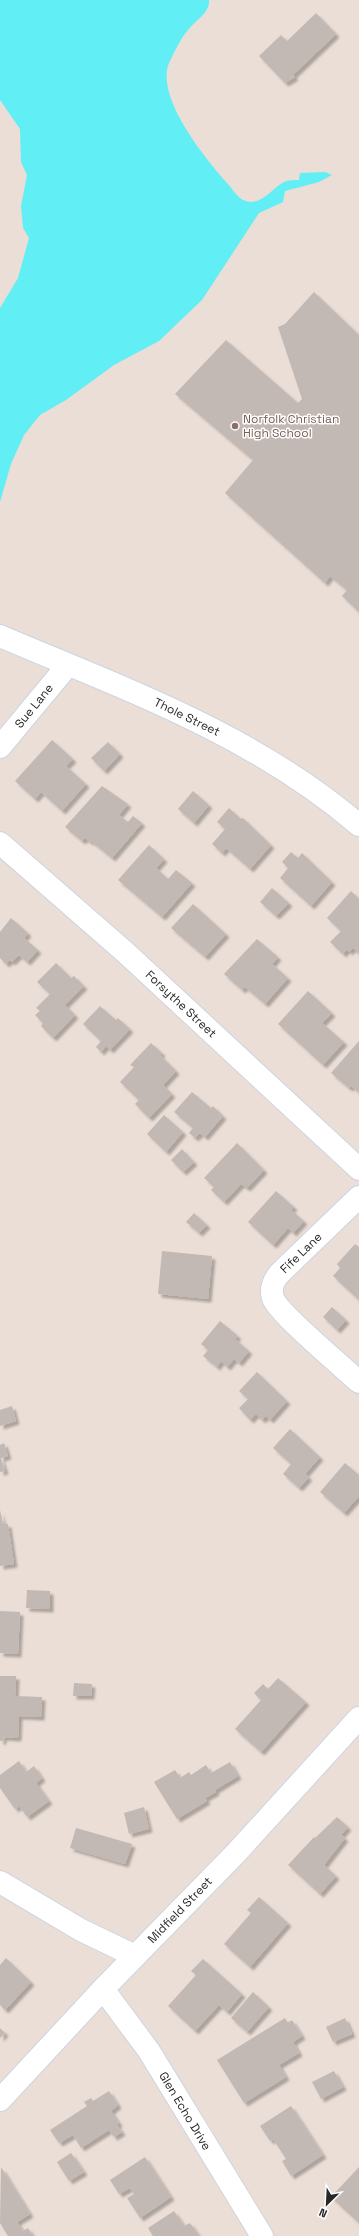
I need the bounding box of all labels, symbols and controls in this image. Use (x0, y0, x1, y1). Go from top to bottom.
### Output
place label: Norfolk Christian High School (243, 411, 339, 441)
marker: Norfolk Christian High School (230, 421, 240, 431)
street label: Sue Lane (11, 680, 57, 732)
street label: Thole Street (151, 694, 223, 740)
street label: Forsythe Street (142, 967, 220, 1041)
street label: Fife Lane (277, 1229, 325, 1277)
street label: Midfield Street (144, 1873, 216, 1947)
street label: Glen Echo Drive (155, 2069, 215, 2153)
north arrow (307, 2184, 347, 2224)
text: N (317, 2205, 329, 2221)

